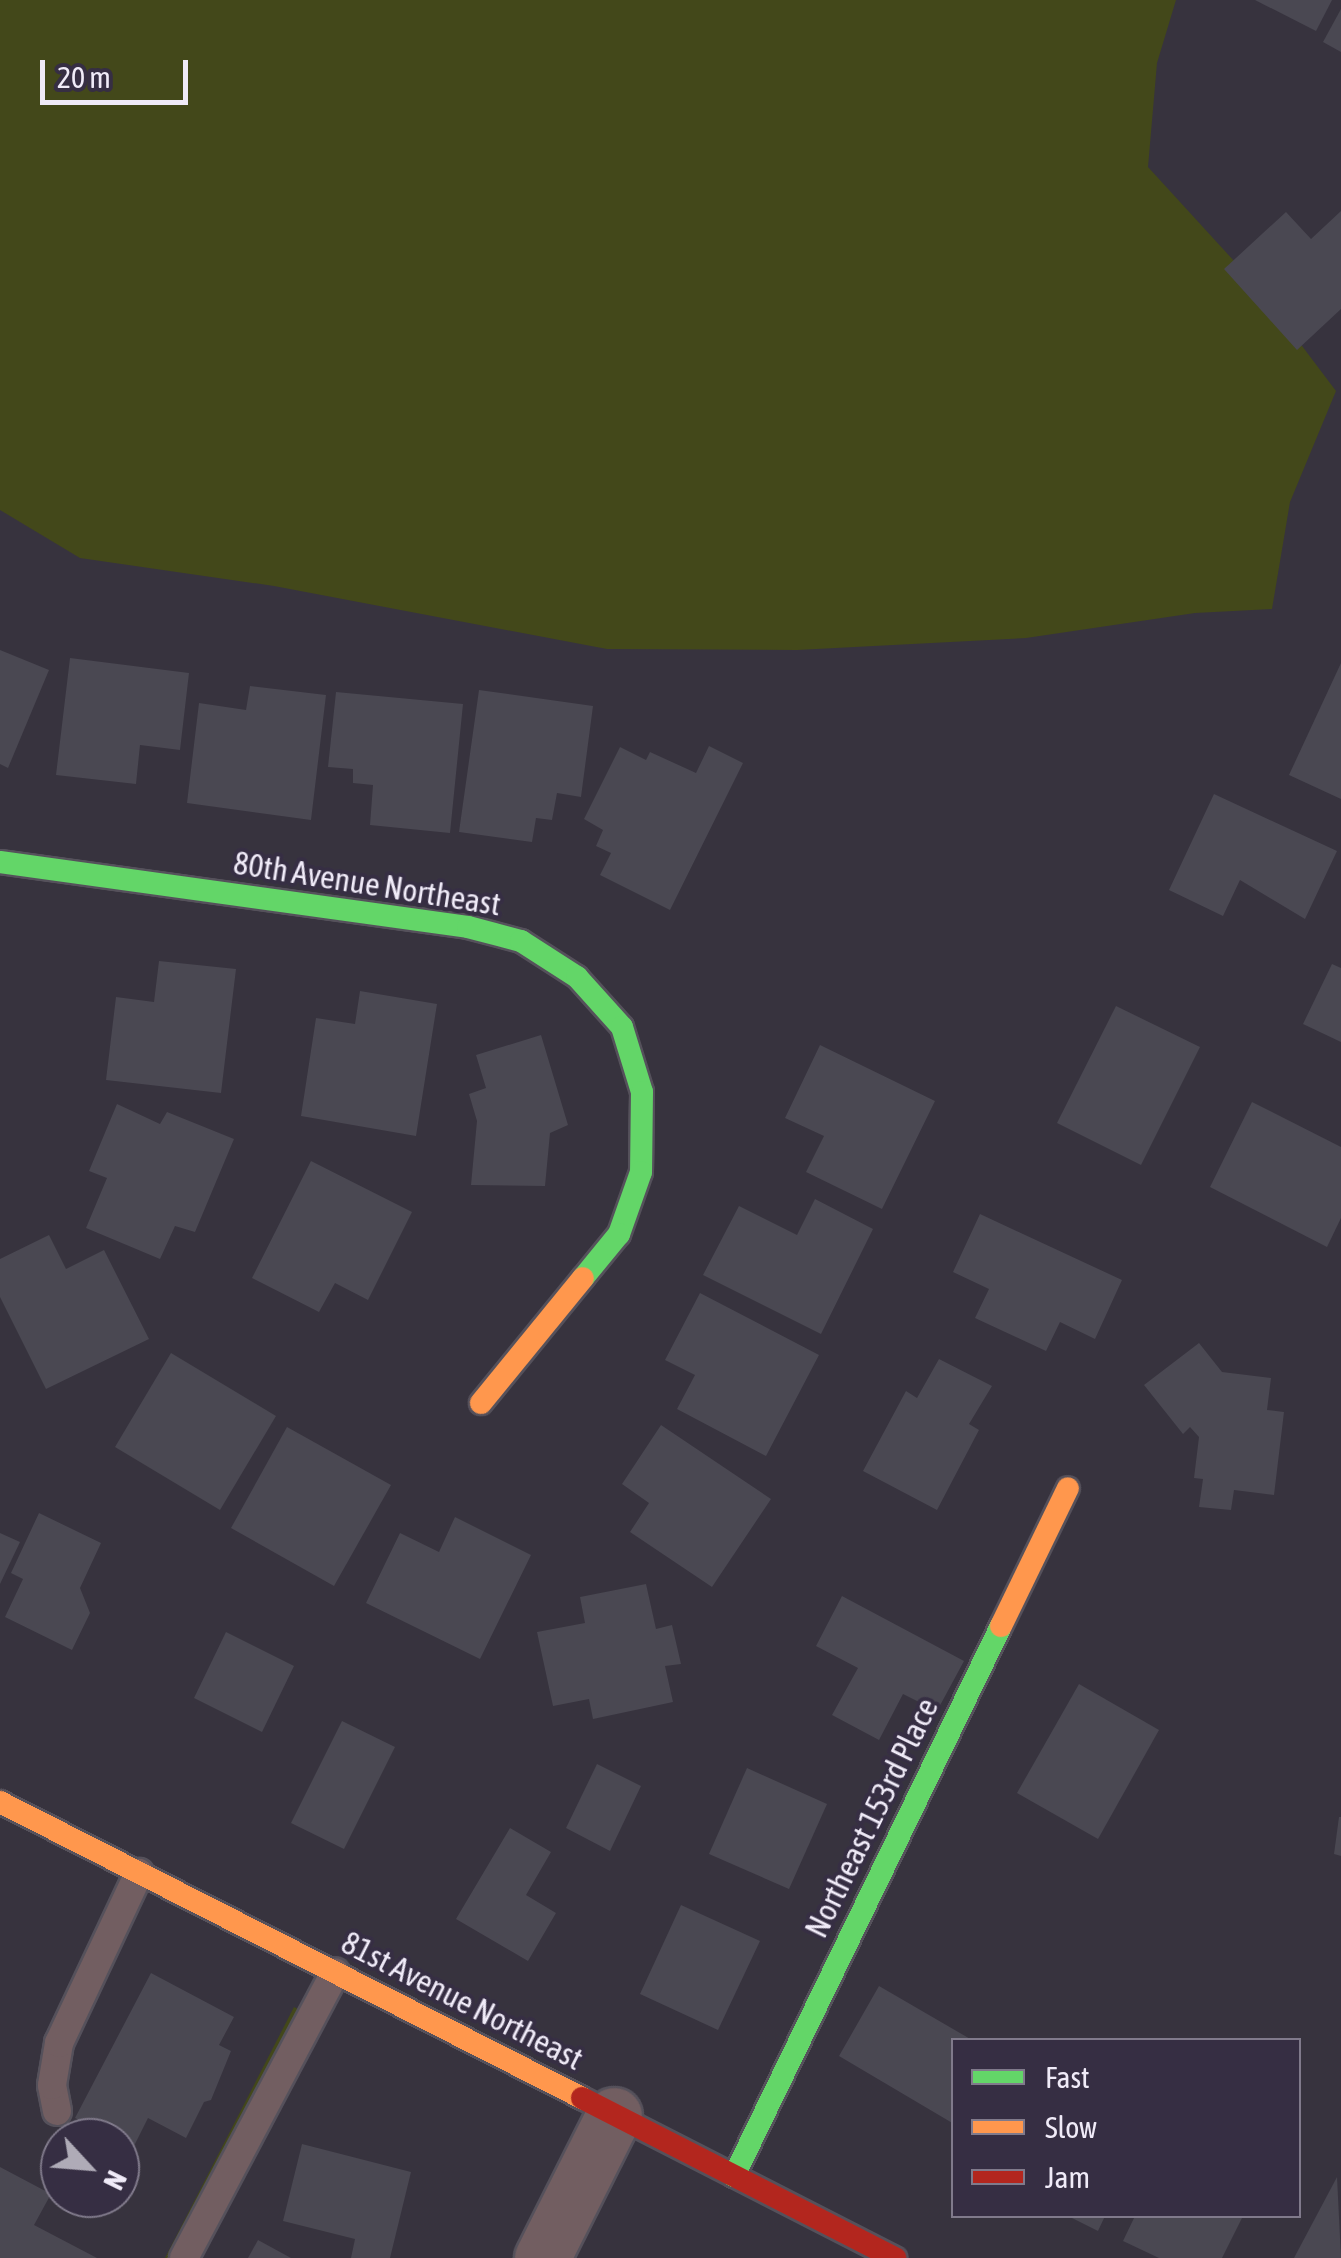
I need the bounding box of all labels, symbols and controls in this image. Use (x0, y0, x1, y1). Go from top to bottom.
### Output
scale bar (45, 40, 192, 102)
text: 20 m (57, 60, 111, 94)
street label: 80th Avenue Northeast (231, 844, 503, 924)
street label: Northeast 153rd Place (797, 1692, 947, 1944)
street label: 81st Avenue Northeast (335, 1924, 589, 2078)
legend (951, 2038, 1301, 2218)
text: Fast (1045, 2060, 1090, 2094)
text: Slow (1045, 2110, 1097, 2144)
north arrow (40, 2118, 140, 2218)
text: Jam (1045, 2160, 1090, 2194)
text: N (97, 2166, 133, 2195)

